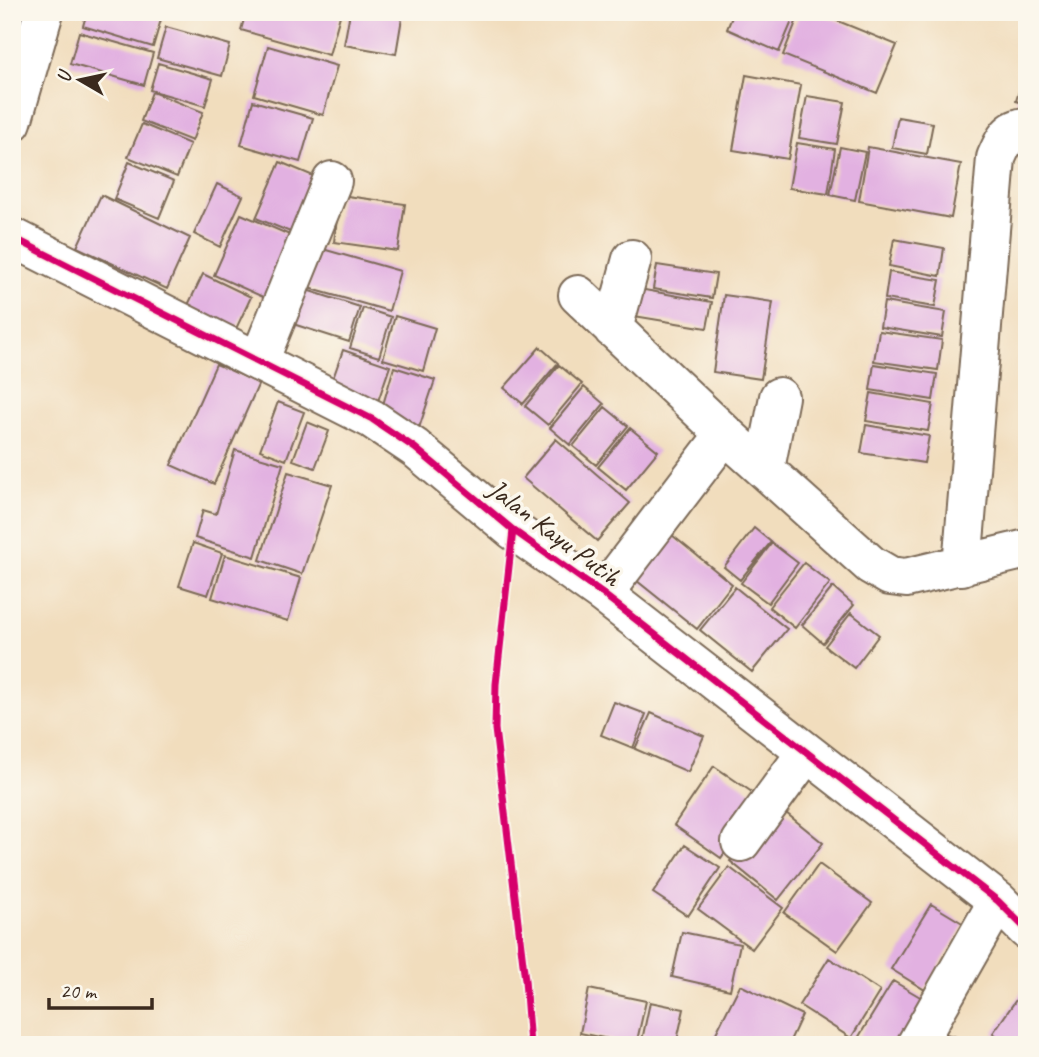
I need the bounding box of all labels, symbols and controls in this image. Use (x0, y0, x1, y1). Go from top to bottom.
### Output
north arrow (46, 46, 116, 116)
text: U (52, 67, 77, 84)
street label: Jalan Kayu Putih (480, 470, 629, 595)
scale bar (49, 966, 152, 1010)
text: 20 m (60, 978, 98, 1004)

